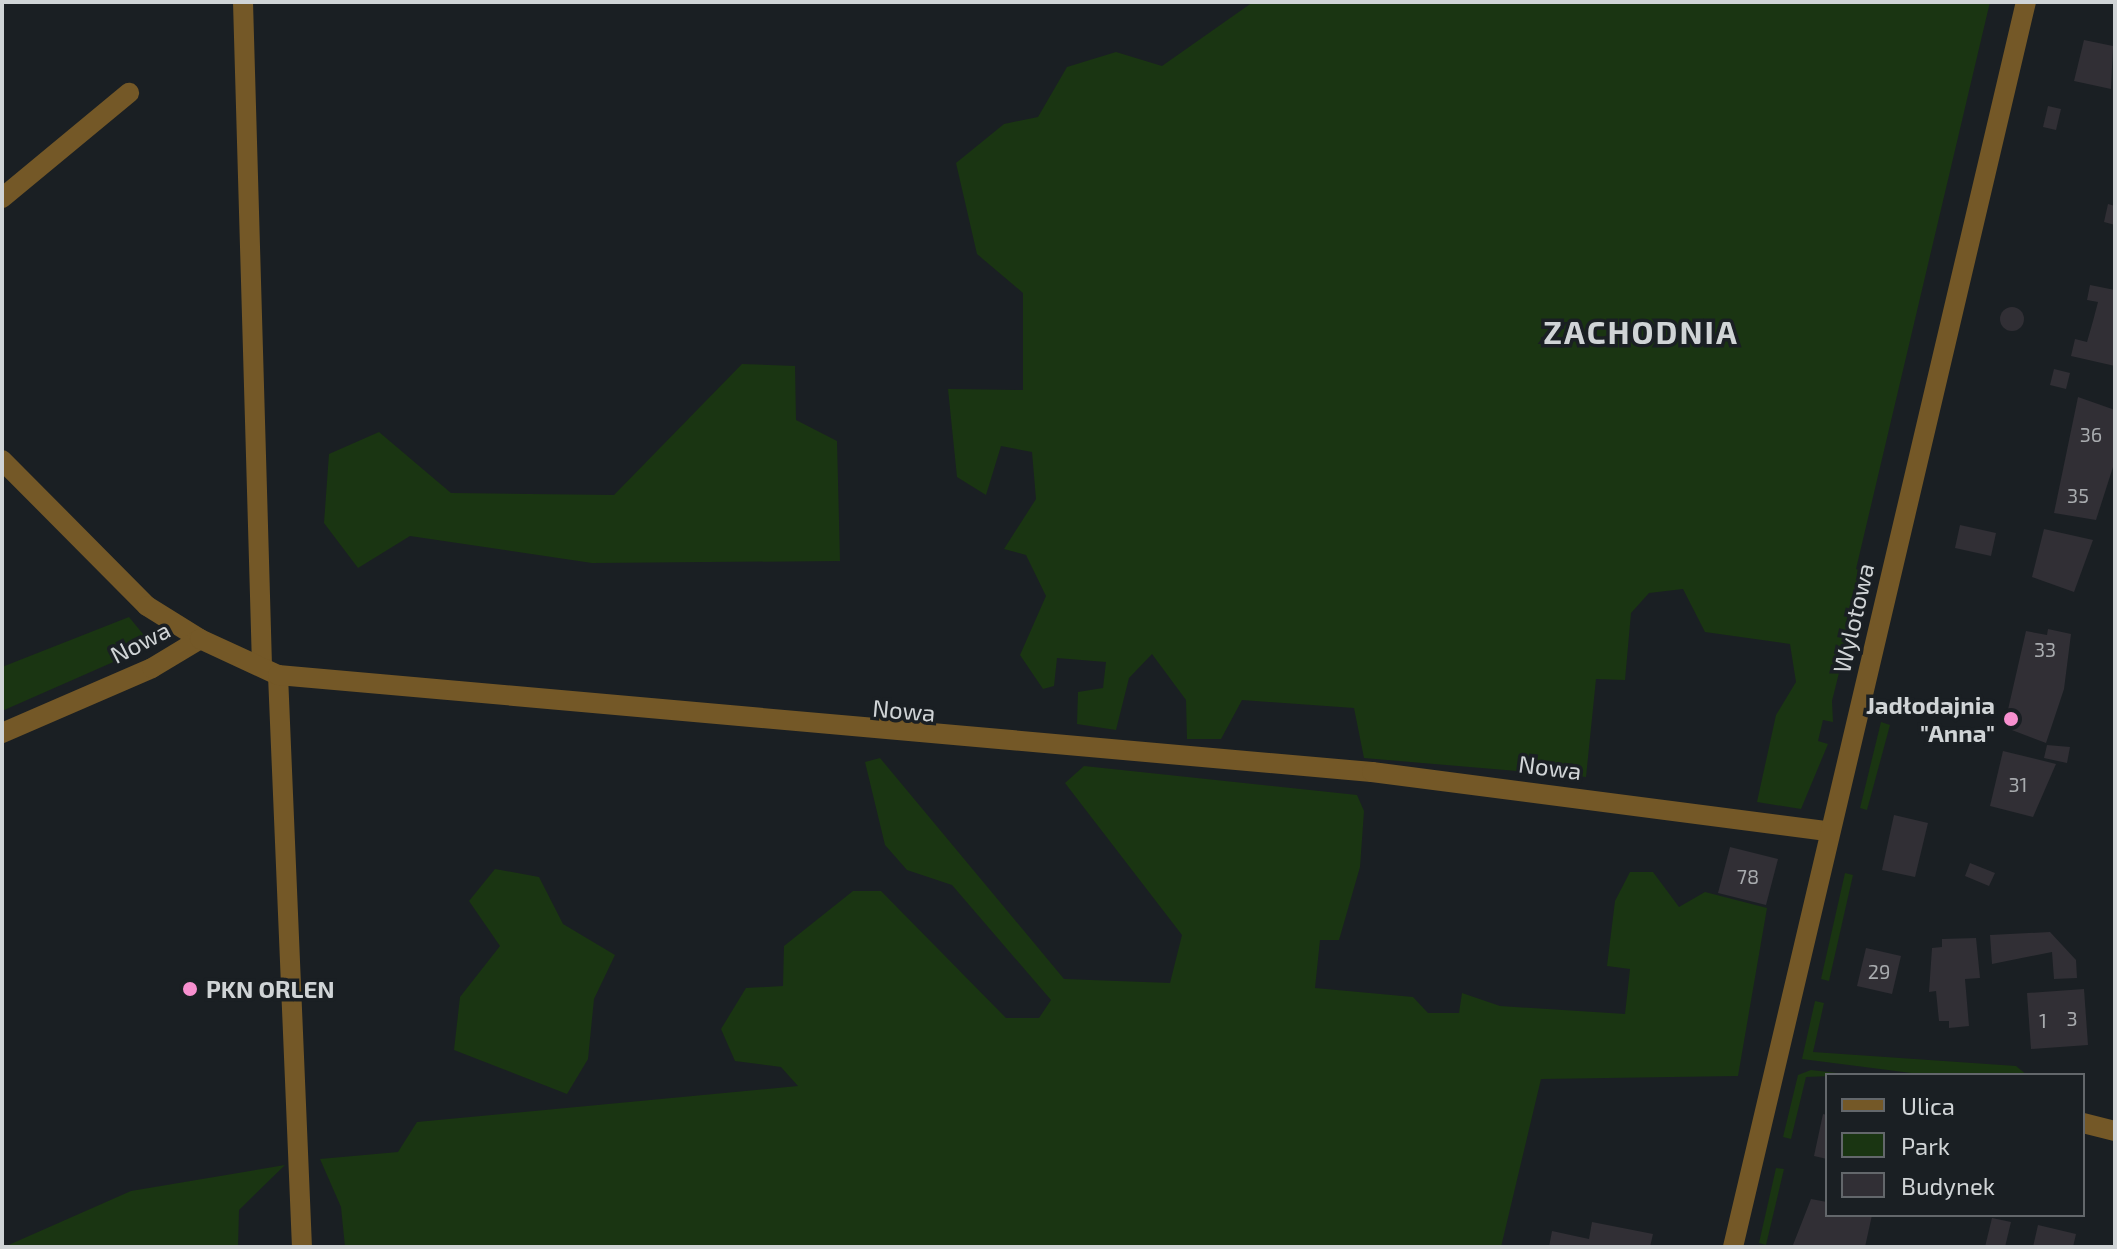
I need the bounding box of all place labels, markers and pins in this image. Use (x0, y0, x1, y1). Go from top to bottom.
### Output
place label: Jadłodajnia "Anna" (1866, 691, 1995, 747)
marker: Jadłodajnia "Anna" (2002, 710, 2020, 728)
place label: PKN ORLEN (206, 975, 335, 1003)
marker: PKN ORLEN (181, 980, 199, 998)

